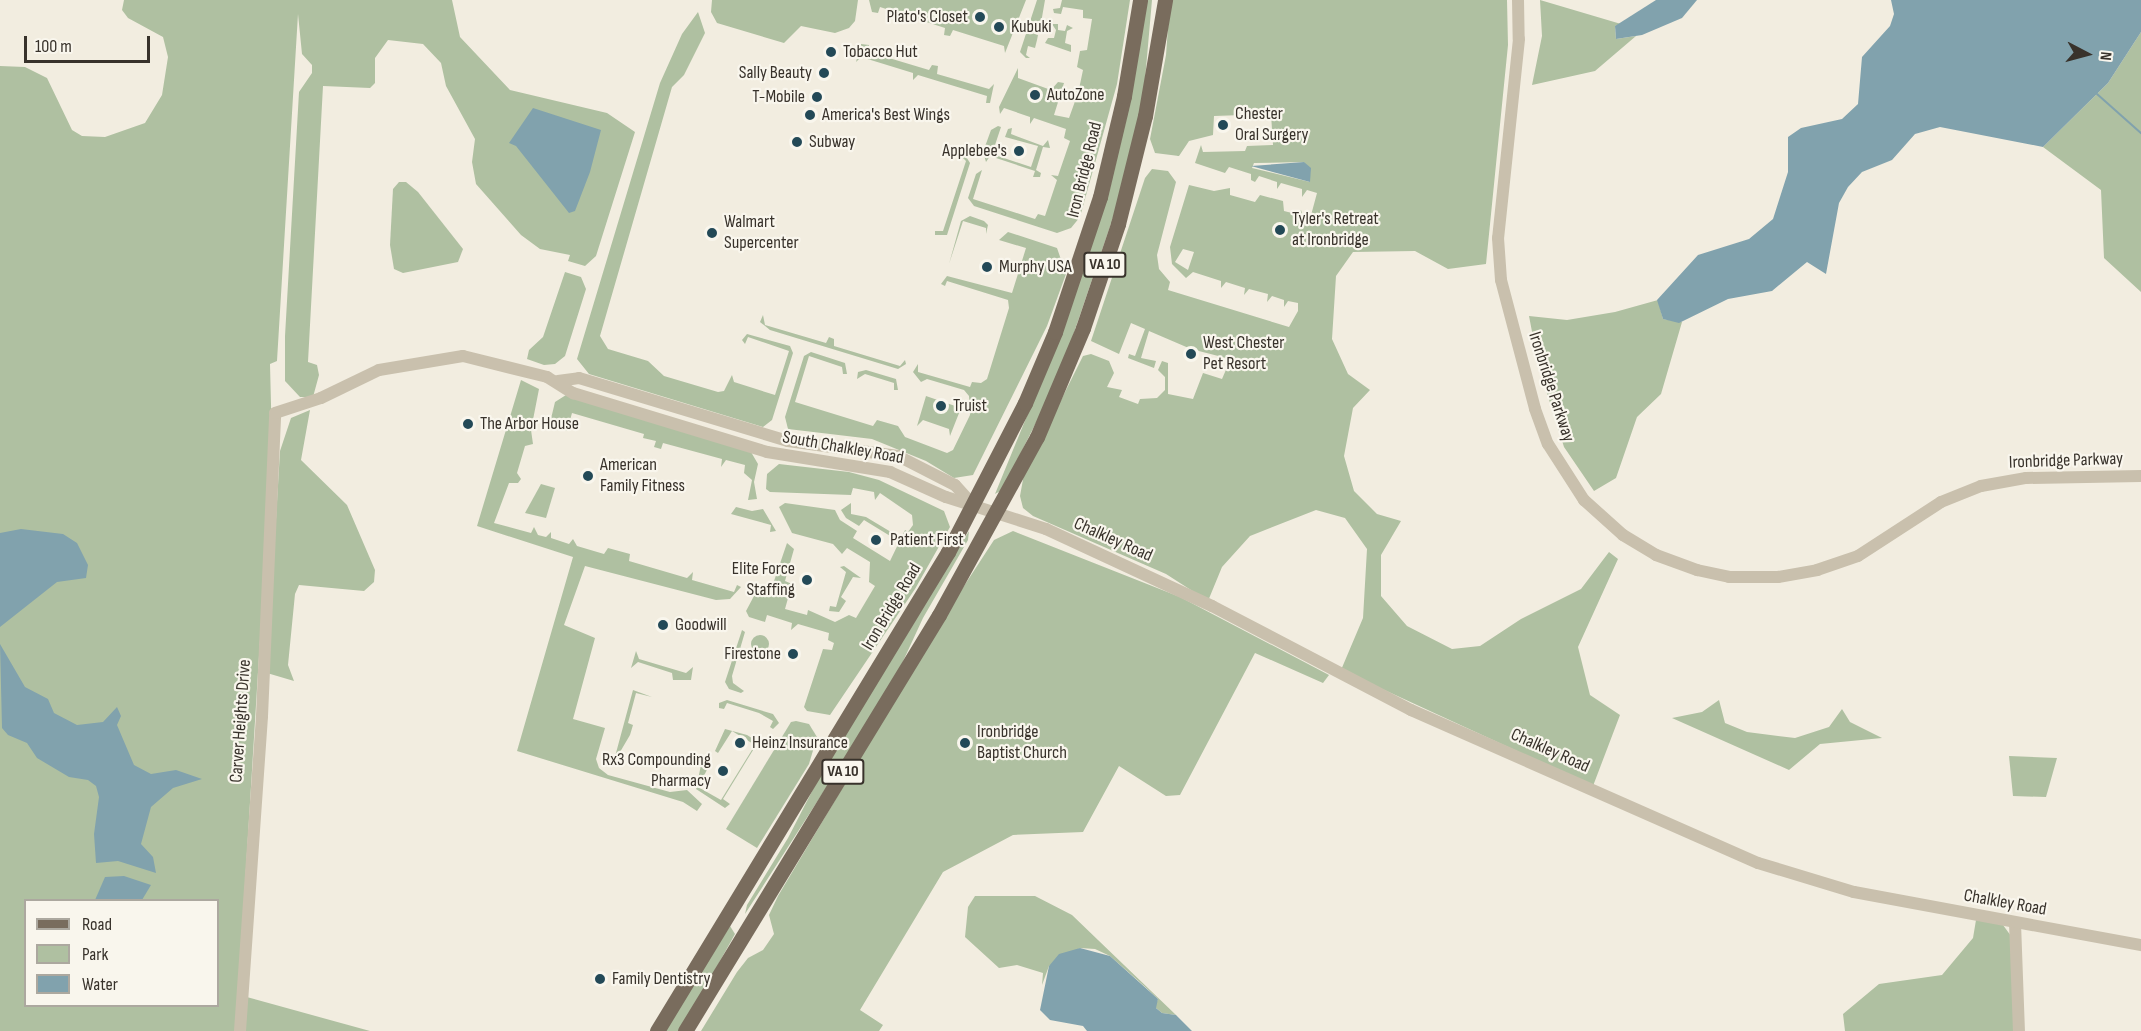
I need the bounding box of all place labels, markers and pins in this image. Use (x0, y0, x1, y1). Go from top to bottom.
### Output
place label: Plato's Closet (886, 6, 968, 28)
marker: Plato's Closet (973, 10, 987, 24)
place label: Kubuki (1011, 16, 1052, 38)
marker: Kubuki (992, 20, 1006, 34)
place label: Tobacco Hut (843, 41, 918, 63)
marker: Tobacco Hut (824, 45, 838, 59)
place label: Sally Beauty (739, 62, 812, 84)
marker: Sally Beauty (817, 66, 831, 80)
place label: AutoZone (1047, 84, 1105, 106)
place label: T-Mobile (752, 86, 805, 108)
marker: AutoZone (1028, 88, 1042, 102)
marker: T-Mobile (810, 90, 824, 104)
place label: America's Best Wings (822, 104, 950, 126)
place label: Chester Oral Surgery (1235, 104, 1308, 146)
marker: America's Best Wings (803, 108, 817, 122)
marker: Chester Oral Surgery (1216, 118, 1230, 132)
place label: Subway (809, 131, 855, 153)
marker: Subway (790, 135, 804, 149)
place label: Applebee's (942, 140, 1007, 162)
marker: Applebee's (1012, 144, 1026, 158)
place label: Tyler's Retreat at Ironbridge (1292, 209, 1379, 252)
place label: Walmart Supercenter (724, 212, 799, 254)
marker: Tyler's Retreat at Ironbridge (1273, 223, 1287, 237)
marker: Walmart Supercenter (705, 226, 719, 240)
place label: Murphy USA (999, 256, 1072, 278)
marker: Murphy USA (980, 260, 994, 274)
place label: West Chester Pet Resort (1203, 333, 1284, 376)
marker: West Chester Pet Resort (1184, 347, 1198, 361)
place label: Truist (953, 395, 987, 417)
marker: Truist (934, 399, 948, 413)
place label: The Arbor House (480, 413, 579, 435)
marker: The Arbor House (461, 417, 475, 431)
place label: American Family Fitness (600, 455, 685, 498)
marker: American Family Fitness (581, 469, 595, 483)
place label: Patient First (890, 529, 964, 551)
marker: Patient First (867, 531, 885, 549)
place label: Elite Force Staffing (732, 559, 795, 602)
marker: Elite Force Staffing (800, 573, 814, 587)
place label: Goodwill (675, 614, 727, 636)
marker: Goodwill (656, 618, 670, 632)
place label: Firestone (724, 643, 781, 665)
marker: Firestone (786, 647, 800, 661)
place label: Ironbridge Baptist Church (977, 722, 1067, 764)
place label: Heinz Insurance (752, 732, 848, 754)
marker: Heinz Insurance (733, 736, 747, 750)
marker: Ironbridge Baptist Church (958, 736, 972, 750)
place label: Rx3 Compounding Pharmacy (602, 750, 711, 792)
marker: Rx3 Compounding Pharmacy (716, 764, 730, 778)
place label: Family Dentistry (612, 968, 710, 990)
marker: Family Dentistry (593, 972, 607, 986)

